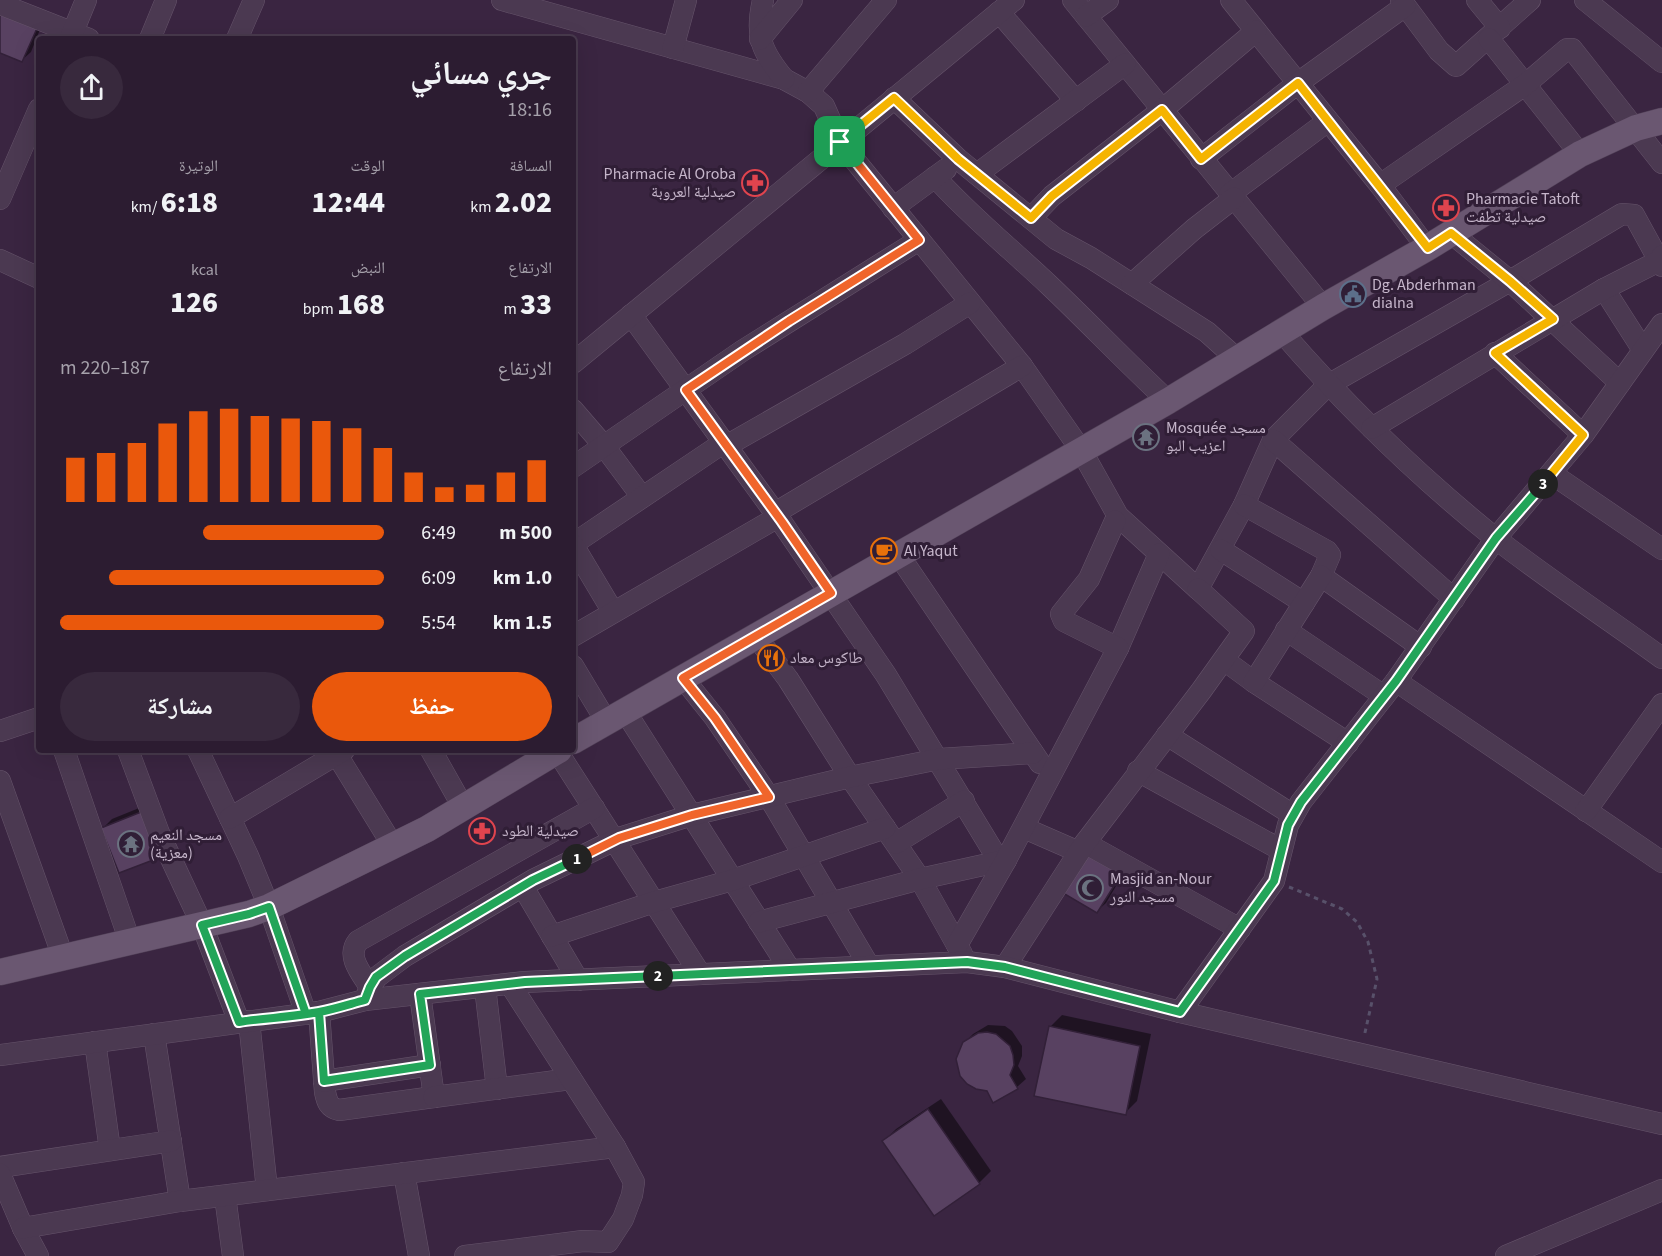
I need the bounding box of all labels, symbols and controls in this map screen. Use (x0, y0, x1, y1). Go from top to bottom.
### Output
text: جري مسائي (410, 50, 552, 97)
button: share (60, 56, 123, 119)
text: 18:16 (507, 96, 552, 124)
pin (814, 116, 865, 167)
icon: arrive (823, 125, 856, 158)
text: الوتيرة (179, 155, 218, 177)
text: الوقت (351, 155, 385, 177)
text: المسافة (510, 155, 552, 177)
place label: Pharmacie Al Oroba صيدلية العروبة (604, 163, 736, 203)
pharmacy icon: Pharmacie Al Oroba صيدلية العروبة (740, 168, 770, 198)
text: 6:18 (161, 181, 218, 224)
text: 12:44 (312, 181, 385, 224)
text: 2.02 (495, 181, 552, 224)
place label: Pharmacie Tatoft صيدلية تطفت (1466, 188, 1580, 228)
pharmacy icon: Pharmacie Tatoft صيدلية تطفت (1431, 193, 1461, 223)
text: /km (131, 196, 161, 218)
text: km (470, 196, 495, 218)
text: النبض (351, 257, 385, 279)
text: الارتفاع (508, 257, 552, 279)
text: kcal (191, 259, 218, 281)
place label: Dg. Abderhman dialna (1372, 274, 1476, 314)
public building icon: Dg. Abderhman dialna (1338, 279, 1368, 309)
text: 126 (170, 281, 218, 324)
text: 168 (337, 283, 385, 326)
text: 33 (520, 283, 552, 326)
text: bpm (303, 298, 337, 320)
text: m (503, 298, 520, 320)
text: 187–220 m (60, 354, 150, 382)
text: الارتفاع (497, 355, 552, 383)
place label: Mosquée مسجد اعزيب البو (1166, 417, 1266, 457)
temple icon: Mosquée مسجد اعزيب البو (1131, 422, 1161, 452)
pin: 3 (1528, 469, 1558, 499)
text: 3 (1539, 473, 1547, 495)
text: 6:49 (421, 519, 456, 547)
text: 500 m (499, 519, 552, 547)
cafe icon: Al Yaqut (869, 536, 899, 566)
place label: Al Yaqut (904, 540, 958, 562)
text: 6:09 (421, 564, 456, 592)
text: 1.0 km (493, 564, 552, 592)
text: 5:54 (421, 609, 456, 637)
text: 1.5 km (493, 609, 552, 637)
restaurant icon: طاكوس معاد (756, 643, 786, 673)
place label: طاكوس معاد (790, 647, 863, 669)
button: مشاركة (60, 672, 300, 741)
button: حفظ (312, 672, 552, 741)
pharmacy icon: صيدلية الطود (467, 816, 497, 846)
place label: صيدلية الطود (502, 820, 579, 842)
place label: مسجد النعيم (معزية) (150, 824, 222, 864)
temple icon: مسجد النعيم (معزية) (116, 829, 146, 859)
pin: 1 (562, 844, 592, 874)
text: 1 (573, 848, 581, 870)
place label: Masjid an-Nour مسجد النور (1109, 868, 1212, 908)
mosque icon: Masjid an-Nour مسجد النور (1075, 873, 1105, 903)
pin: 2 (643, 961, 673, 991)
text: 2 (654, 965, 662, 987)

